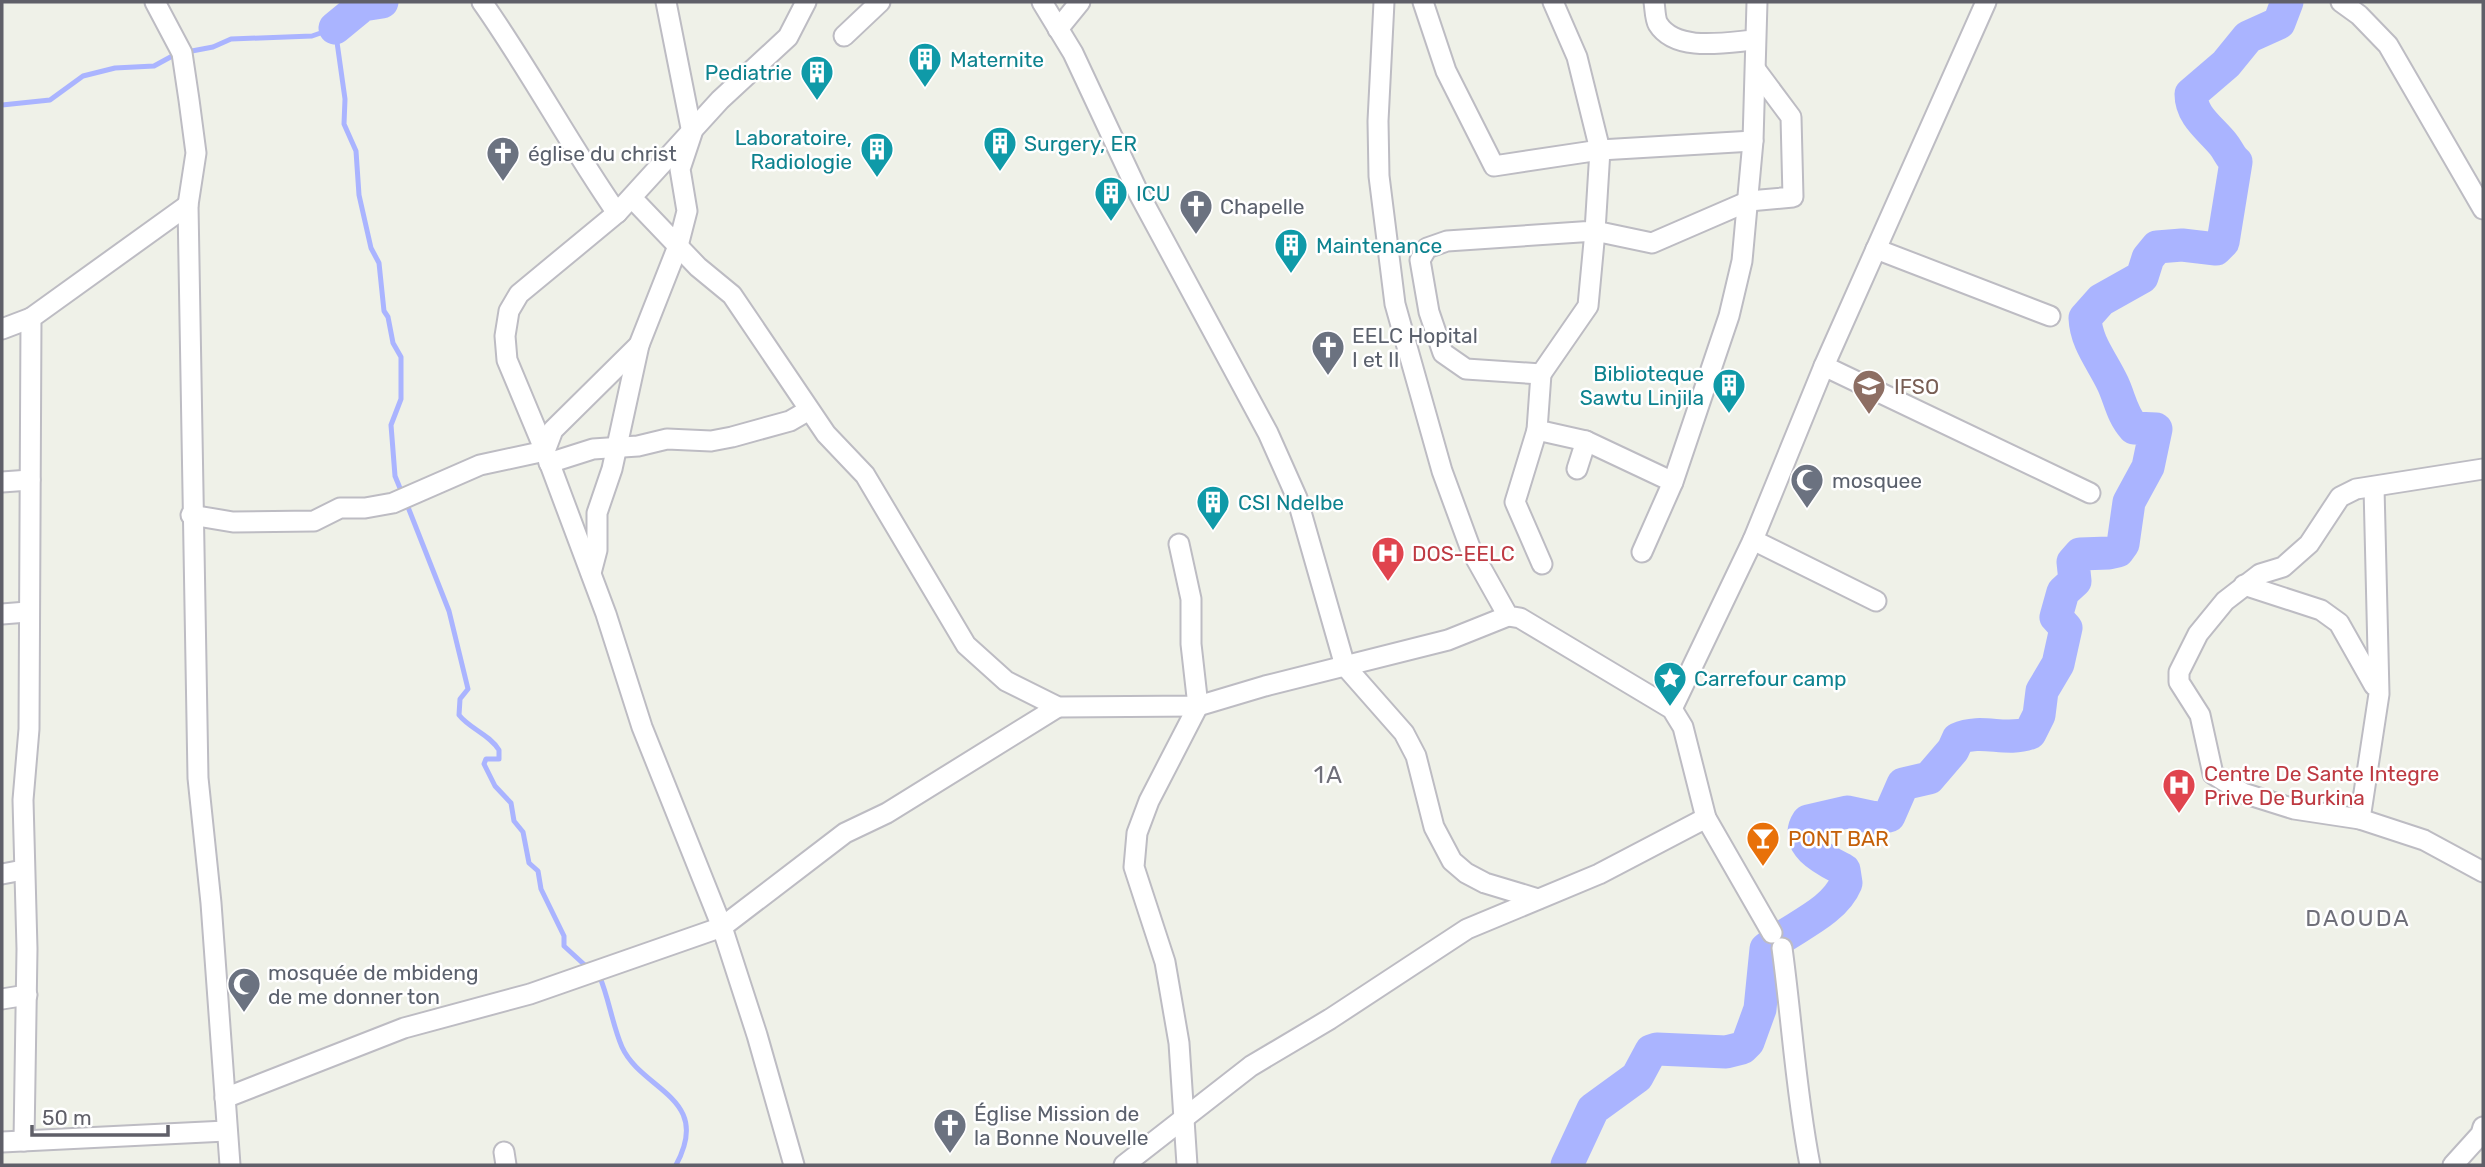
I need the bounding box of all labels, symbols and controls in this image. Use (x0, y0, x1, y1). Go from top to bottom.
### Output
building icon: Maternite (906, 40, 944, 89)
place label: Maternite (950, 47, 1044, 72)
building icon: Pediatrie (798, 53, 836, 102)
place label: Pediatrie (705, 60, 792, 85)
building icon: Surgery, ER (981, 124, 1019, 173)
place label: Laboratoire, Radiologie (735, 125, 852, 174)
building icon: Laboratoire, Radiologie (858, 130, 896, 179)
place label: Surgery, ER (1024, 131, 1137, 156)
church icon: église du christ (484, 134, 522, 183)
place label: église du christ (528, 141, 677, 166)
building icon: ICU (1092, 174, 1130, 223)
place label: ICU (1136, 181, 1170, 206)
church icon: Chapelle (1177, 187, 1215, 236)
place label: Chapelle (1220, 194, 1305, 219)
building icon: Maintenance (1272, 226, 1310, 275)
place label: Maintenance (1316, 233, 1442, 258)
place label: EELC Hopital I et II (1352, 323, 1478, 372)
church icon: EELC Hopital I et II (1309, 328, 1347, 377)
place label: Biblioteque Sawtu Linjila (1580, 361, 1704, 410)
building icon: Biblioteque Sawtu Linjila (1710, 366, 1748, 415)
school or university icon: IFSO (1850, 367, 1888, 416)
place label: IFSO (1894, 374, 1939, 399)
mosque icon: mosquee (1788, 461, 1826, 510)
place label: mosquee (1832, 468, 1922, 493)
building icon: CSI Ndelbe (1194, 483, 1232, 532)
place label: CSI Ndelbe (1238, 490, 1344, 515)
hospital icon: DOS-EELC (1369, 534, 1407, 583)
place label: DOS-EELC (1412, 541, 1515, 566)
place icon: Carrefour camp (1651, 659, 1689, 708)
place label: Carrefour camp (1694, 666, 1847, 691)
district label: 1A (1314, 761, 1344, 789)
place label: Centre De Sante Integre Prive De Burkina (2204, 761, 2439, 810)
hospital icon: Centre De Sante Integre Prive De Burkina (2160, 766, 2198, 815)
bar icon: PONT BAR (1744, 819, 1782, 868)
place label: PONT BAR (1788, 826, 1889, 851)
district label: DAOUDA (2305, 904, 2411, 932)
place label: mosquée de mbideng de me donner ton (268, 960, 478, 1009)
mosque icon: mosquée de mbideng de me donner ton (225, 965, 263, 1014)
scale bar (32, 1094, 168, 1138)
place label: Église Mission de la Bonne Nouvelle (974, 1101, 1149, 1150)
text: 50 m (42, 1105, 92, 1130)
church icon: Église Mission de la Bonne Nouvelle (931, 1106, 969, 1155)

